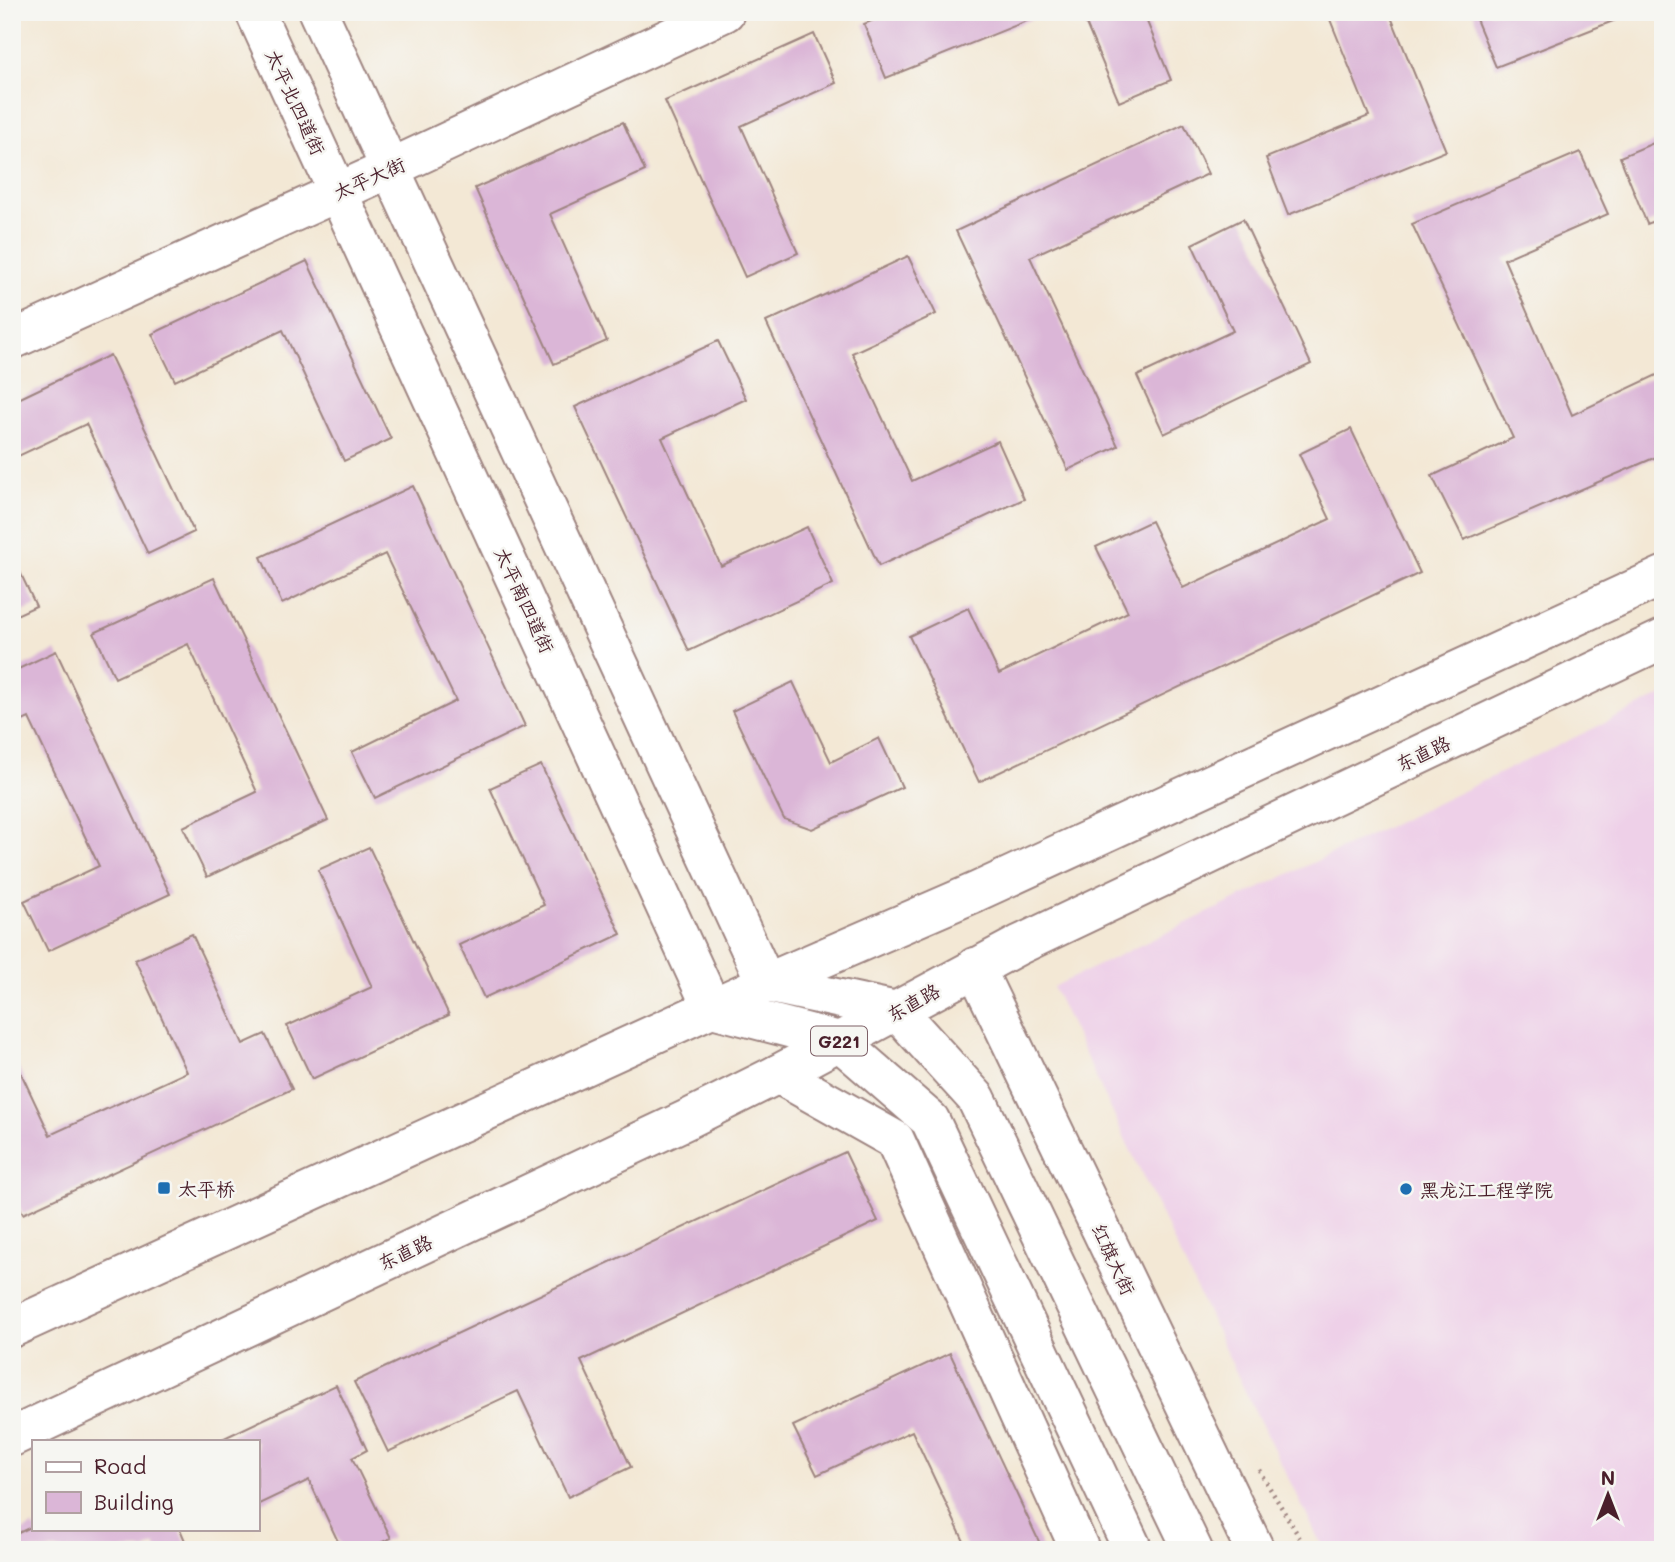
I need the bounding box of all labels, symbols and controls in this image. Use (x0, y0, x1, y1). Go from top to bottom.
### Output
street label: 太平北四道街 (261, 45, 331, 159)
street label: 太平大街 (329, 151, 409, 205)
street label: 太平南四道街 (490, 543, 560, 657)
street label: 东直路 (1392, 730, 1454, 776)
street label: 东直路 (882, 977, 944, 1027)
road number: G221 (811, 1026, 867, 1056)
place label: 太平桥 (178, 1176, 235, 1201)
place label: 黑龙江工程学院 (1420, 1177, 1553, 1202)
marker: 太平桥 (156, 1180, 172, 1196)
marker: 黑龙江工程学院 (1398, 1181, 1414, 1197)
street label: 红旗大街 (1087, 1219, 1141, 1299)
street label: 东直路 (374, 1229, 436, 1275)
legend (32, 1440, 259, 1530)
text: Road (94, 1452, 146, 1479)
north arrow (1574, 1460, 1644, 1530)
text: N (1601, 1465, 1615, 1490)
text: Building (94, 1488, 174, 1515)

